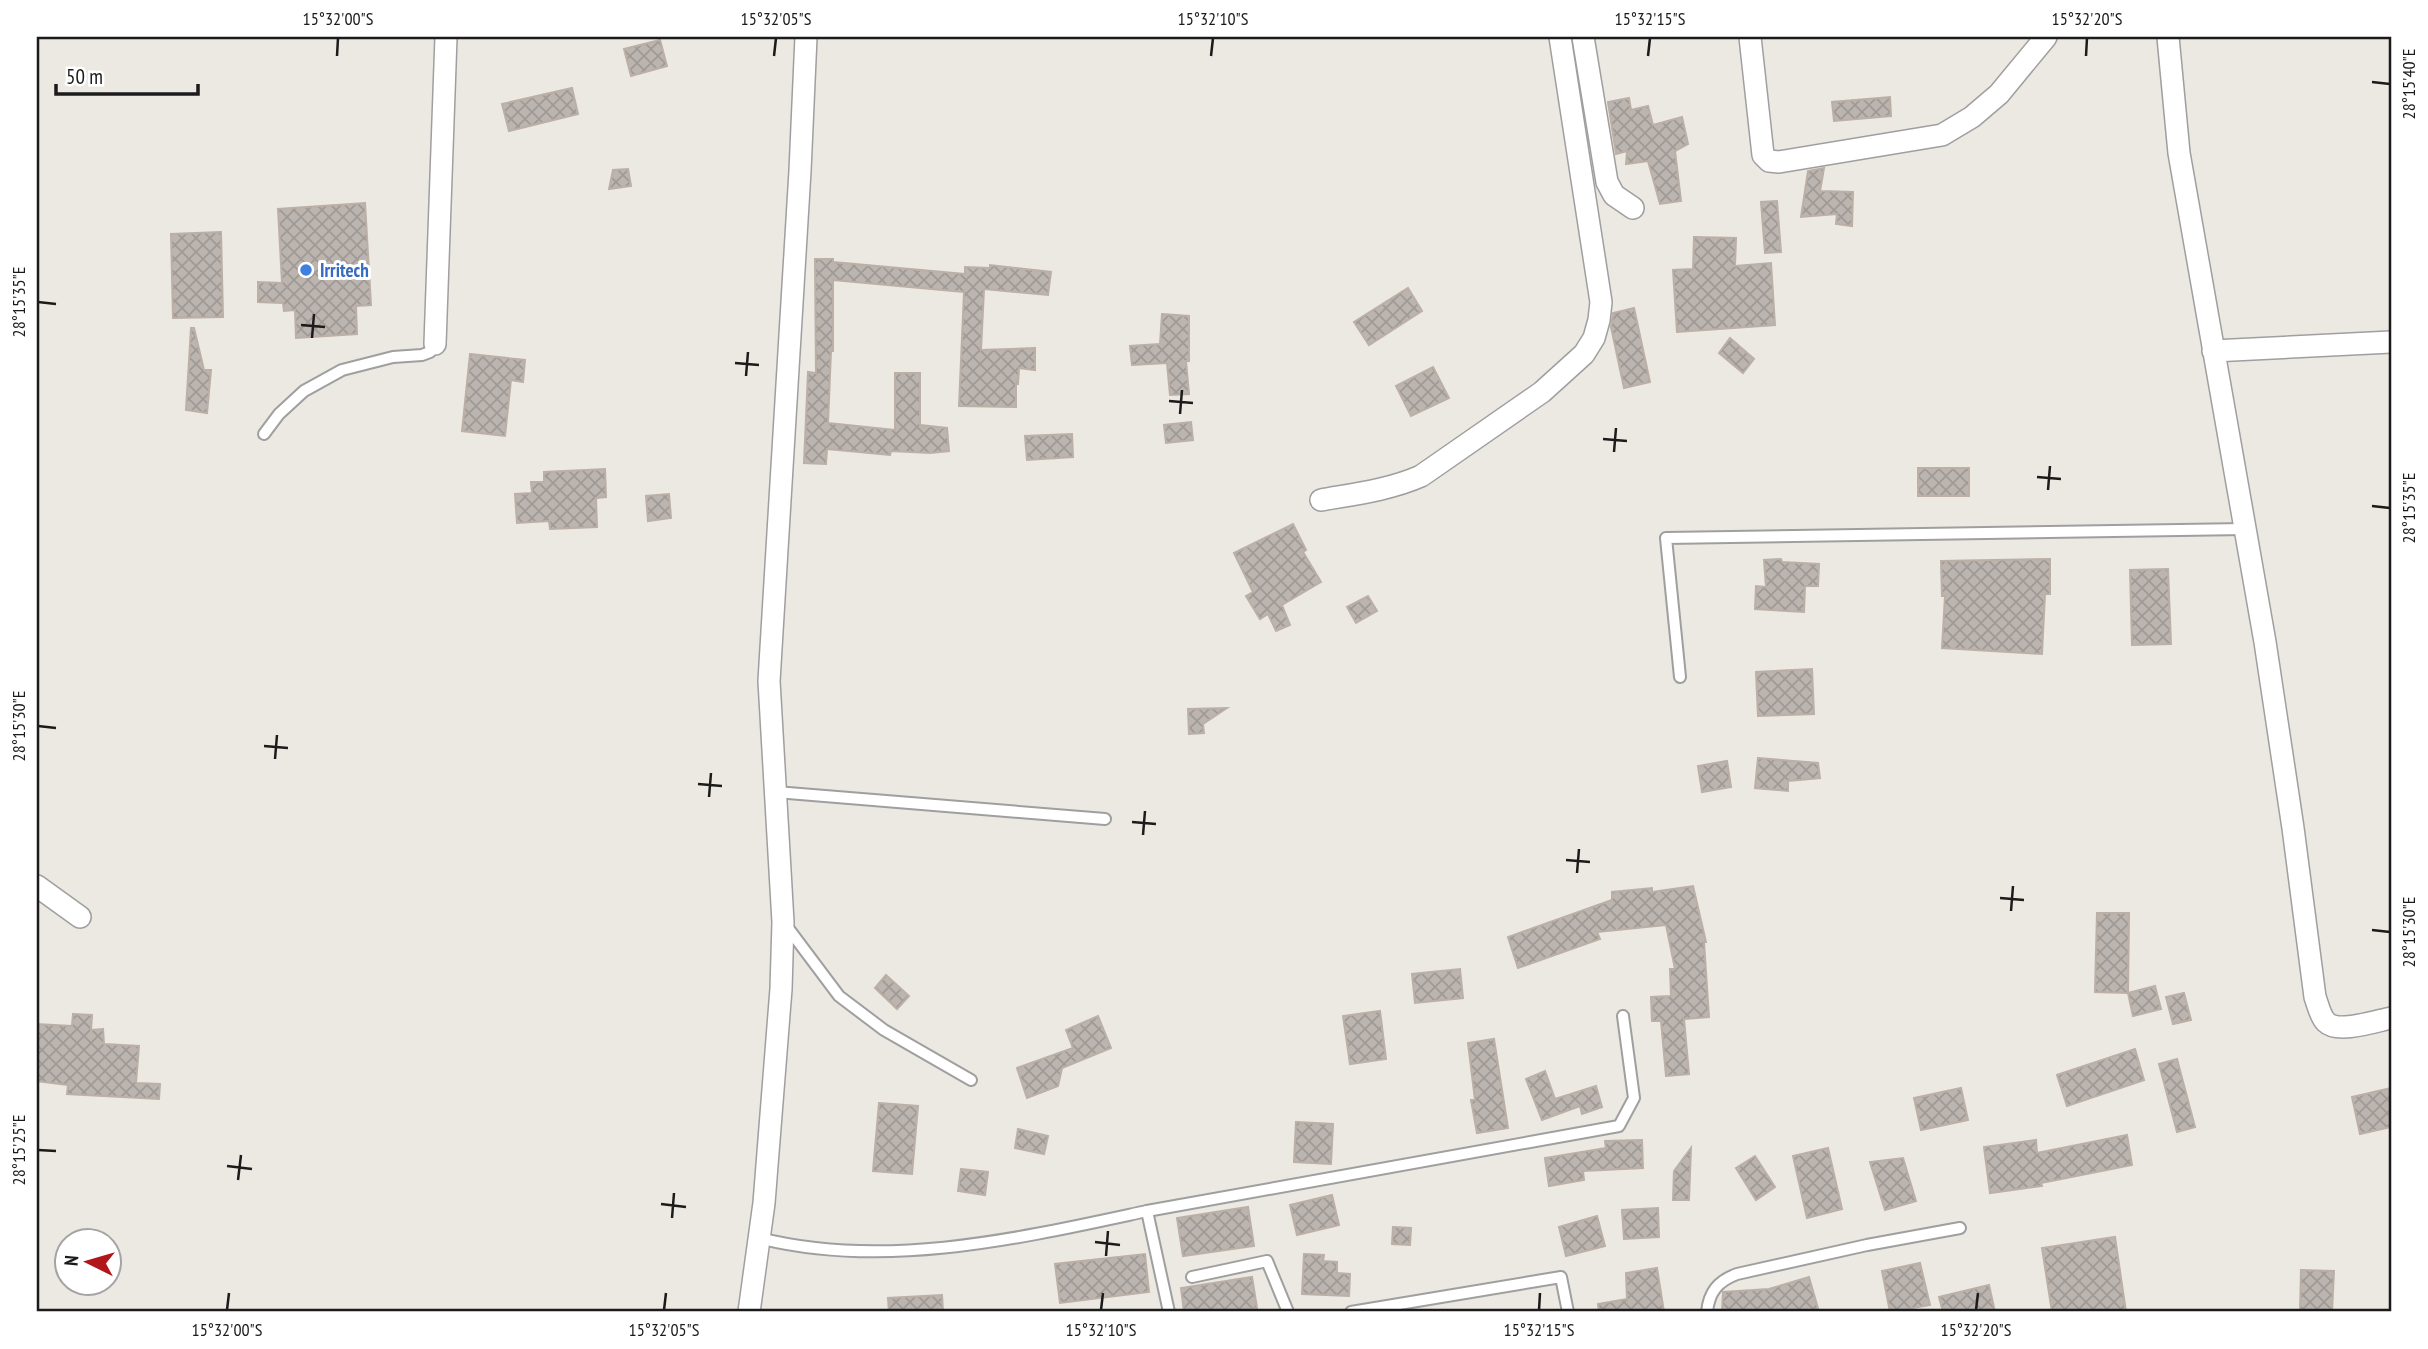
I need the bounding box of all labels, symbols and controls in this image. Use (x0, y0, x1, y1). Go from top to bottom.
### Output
text: 15°32'00"S (303, 7, 374, 30)
text: 15°32'05"S (741, 7, 812, 30)
text: 15°32'10"S (1178, 7, 1249, 30)
text: 15°32'15"S (1615, 7, 1686, 30)
text: 15°32'20"S (2052, 7, 2123, 30)
text: 28°15'40"E (2397, 49, 2420, 119)
scale bar (56, 52, 198, 96)
text: 50 m (66, 63, 103, 90)
place label: Irritech (320, 258, 369, 282)
marker: Irritech (298, 262, 314, 278)
text: 28°15'35"E (7, 267, 30, 337)
text: 28°15'35"E (2397, 473, 2420, 543)
text: 28°15'30"E (7, 691, 30, 761)
text: 28°15'30"E (2397, 897, 2420, 967)
text: 28°15'25"E (7, 1115, 30, 1185)
north arrow (52, 1226, 122, 1296)
text: N (59, 1254, 83, 1267)
text: 15°32'00"S (192, 1318, 263, 1341)
text: 15°32'05"S (629, 1318, 700, 1341)
text: 15°32'10"S (1066, 1318, 1137, 1341)
text: 15°32'15"S (1504, 1318, 1575, 1341)
text: 15°32'20"S (1941, 1318, 2012, 1341)

